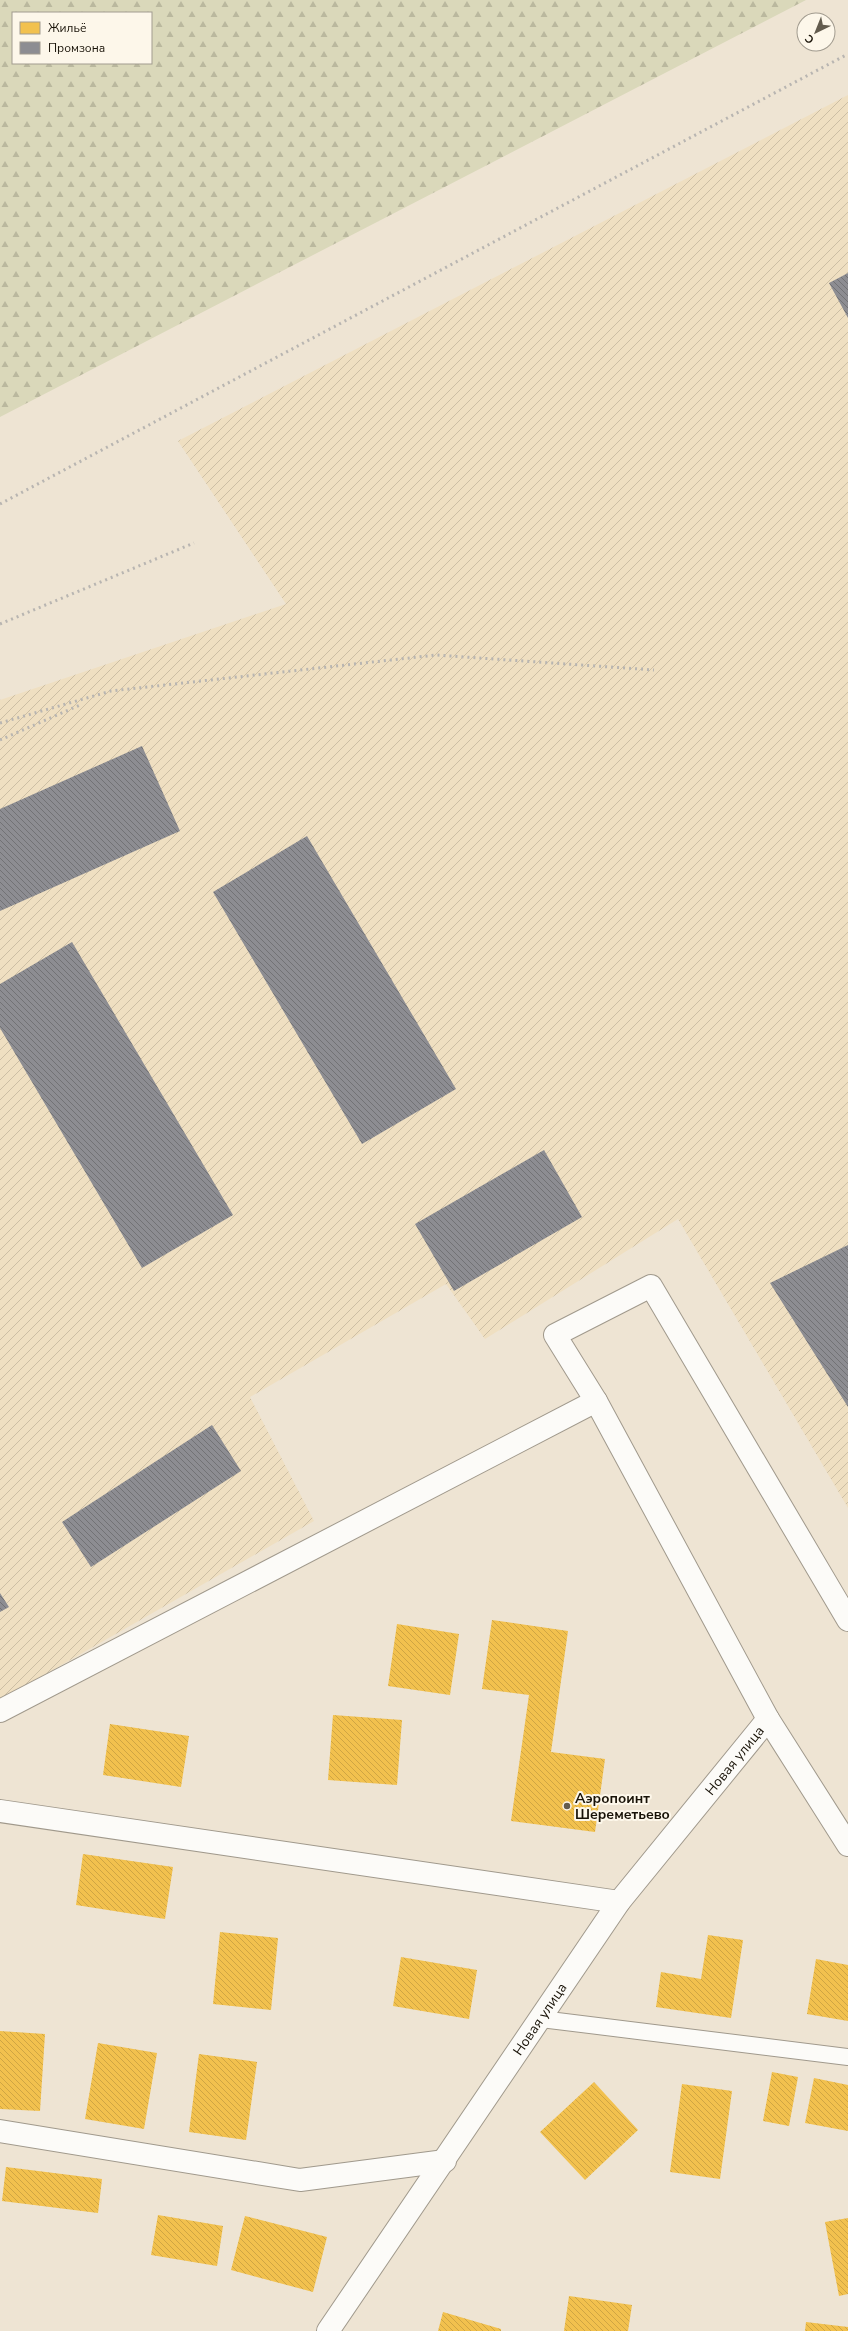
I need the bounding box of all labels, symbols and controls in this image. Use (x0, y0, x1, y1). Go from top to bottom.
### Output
legend (12, 12, 152, 64)
north arrow (796, 12, 836, 52)
text: Жильё (48, 20, 86, 36)
text: С (801, 31, 817, 47)
text: Промзона (48, 40, 105, 56)
street label: Новая улица (700, 1722, 768, 1799)
place label: Аэропоинт Шереметьево (575, 1789, 670, 1824)
marker: Аэропоинт Шереметьево (562, 1801, 572, 1811)
street label: Новая улица (508, 1979, 571, 2059)

